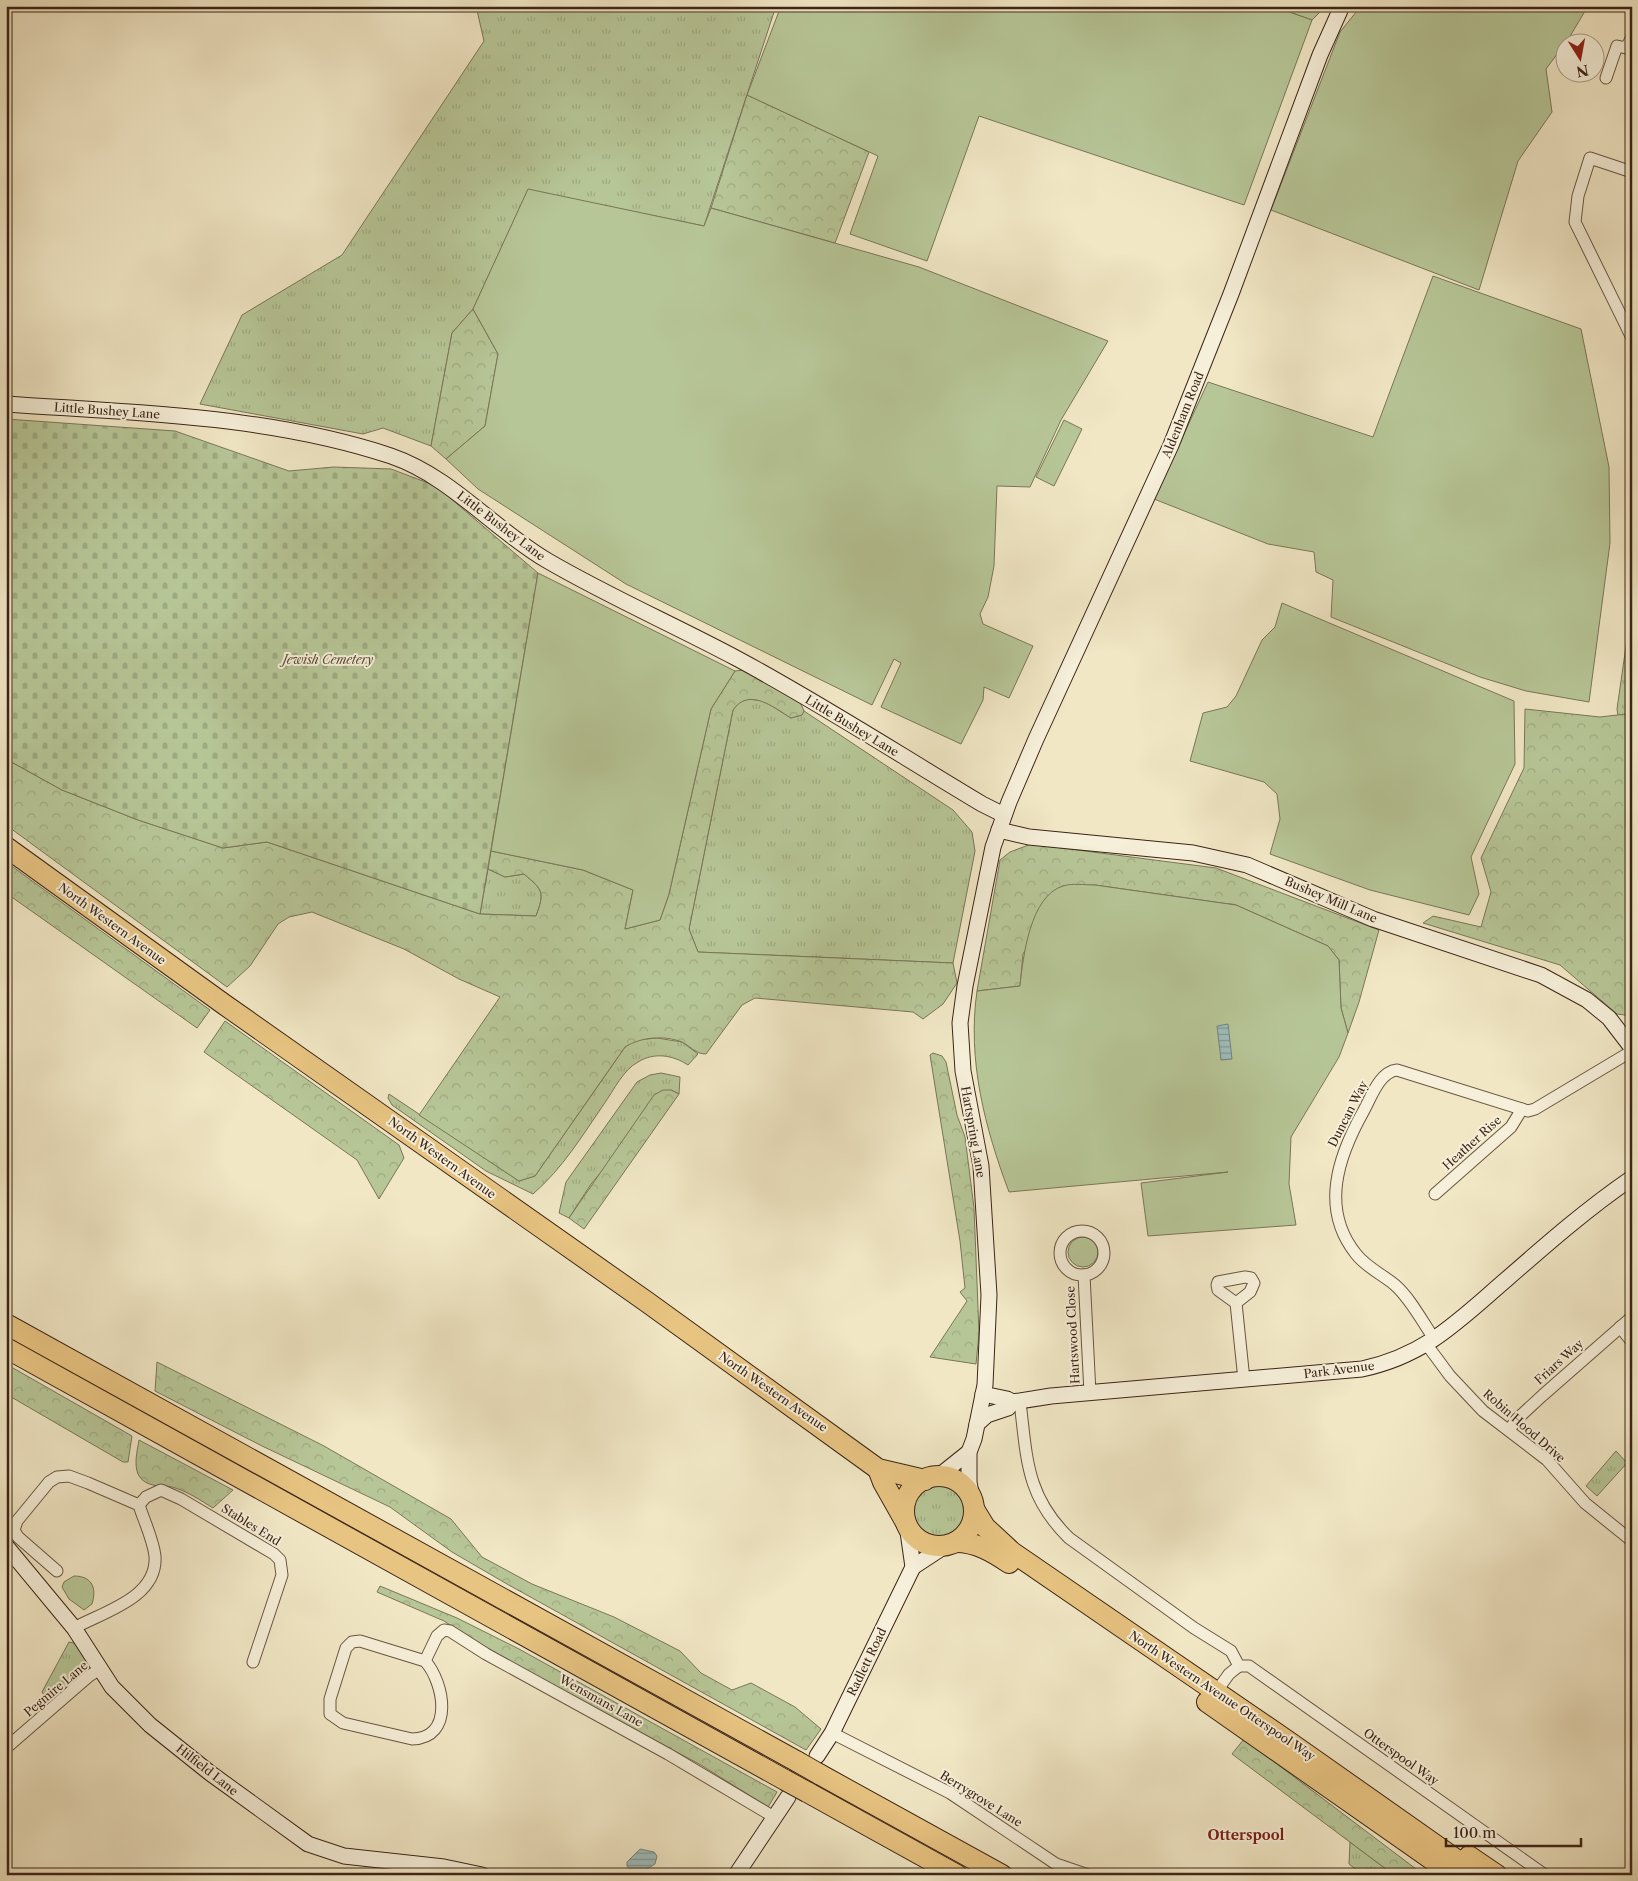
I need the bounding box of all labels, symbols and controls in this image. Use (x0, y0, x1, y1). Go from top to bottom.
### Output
north arrow (1556, 32, 1606, 82)
text: N (1575, 61, 1590, 81)
street label: Aldenham Road (1158, 369, 1207, 461)
street label: Little Bushey Lane (53, 399, 161, 422)
street label: Little Bushey Lane (454, 488, 549, 564)
park label: Jewish Cemetery (279, 652, 373, 667)
street label: Little Bushey Lane (803, 692, 902, 760)
street label: Bushey Mill Lane (1283, 873, 1380, 926)
street label: North Western Avenue (56, 879, 169, 968)
street label: Duncan Way (1324, 1078, 1371, 1149)
street label: Hartspring Lane (958, 1085, 989, 1179)
street label: Heather Rise (1439, 1112, 1504, 1173)
street label: North Western Avenue (386, 1113, 499, 1202)
street label: Hartswood Close (1062, 1285, 1083, 1384)
street label: Friars Way (1531, 1336, 1586, 1387)
street label: North Western Avenue (716, 1348, 831, 1435)
street label: Park Avenue (1303, 1358, 1375, 1381)
street label: Robin Hood Drive (1480, 1386, 1569, 1466)
street label: Stables End (219, 1501, 284, 1549)
street label: Radlett Road (844, 1625, 890, 1698)
street label: North Western Avenue Otterspool Way (1126, 1628, 1318, 1764)
street label: Pegmire Lane (21, 1657, 91, 1720)
street label: Wensmans Lane (556, 1671, 646, 1730)
street label: Otterspool Way (1361, 1725, 1442, 1788)
street label: Hilfield Lane (173, 1741, 241, 1799)
street label: Berrygrove Lane (937, 1767, 1025, 1830)
scale bar (1446, 1816, 1580, 1848)
text: 100 m (1453, 1823, 1496, 1842)
district label: Otterspool (1207, 1826, 1285, 1844)

